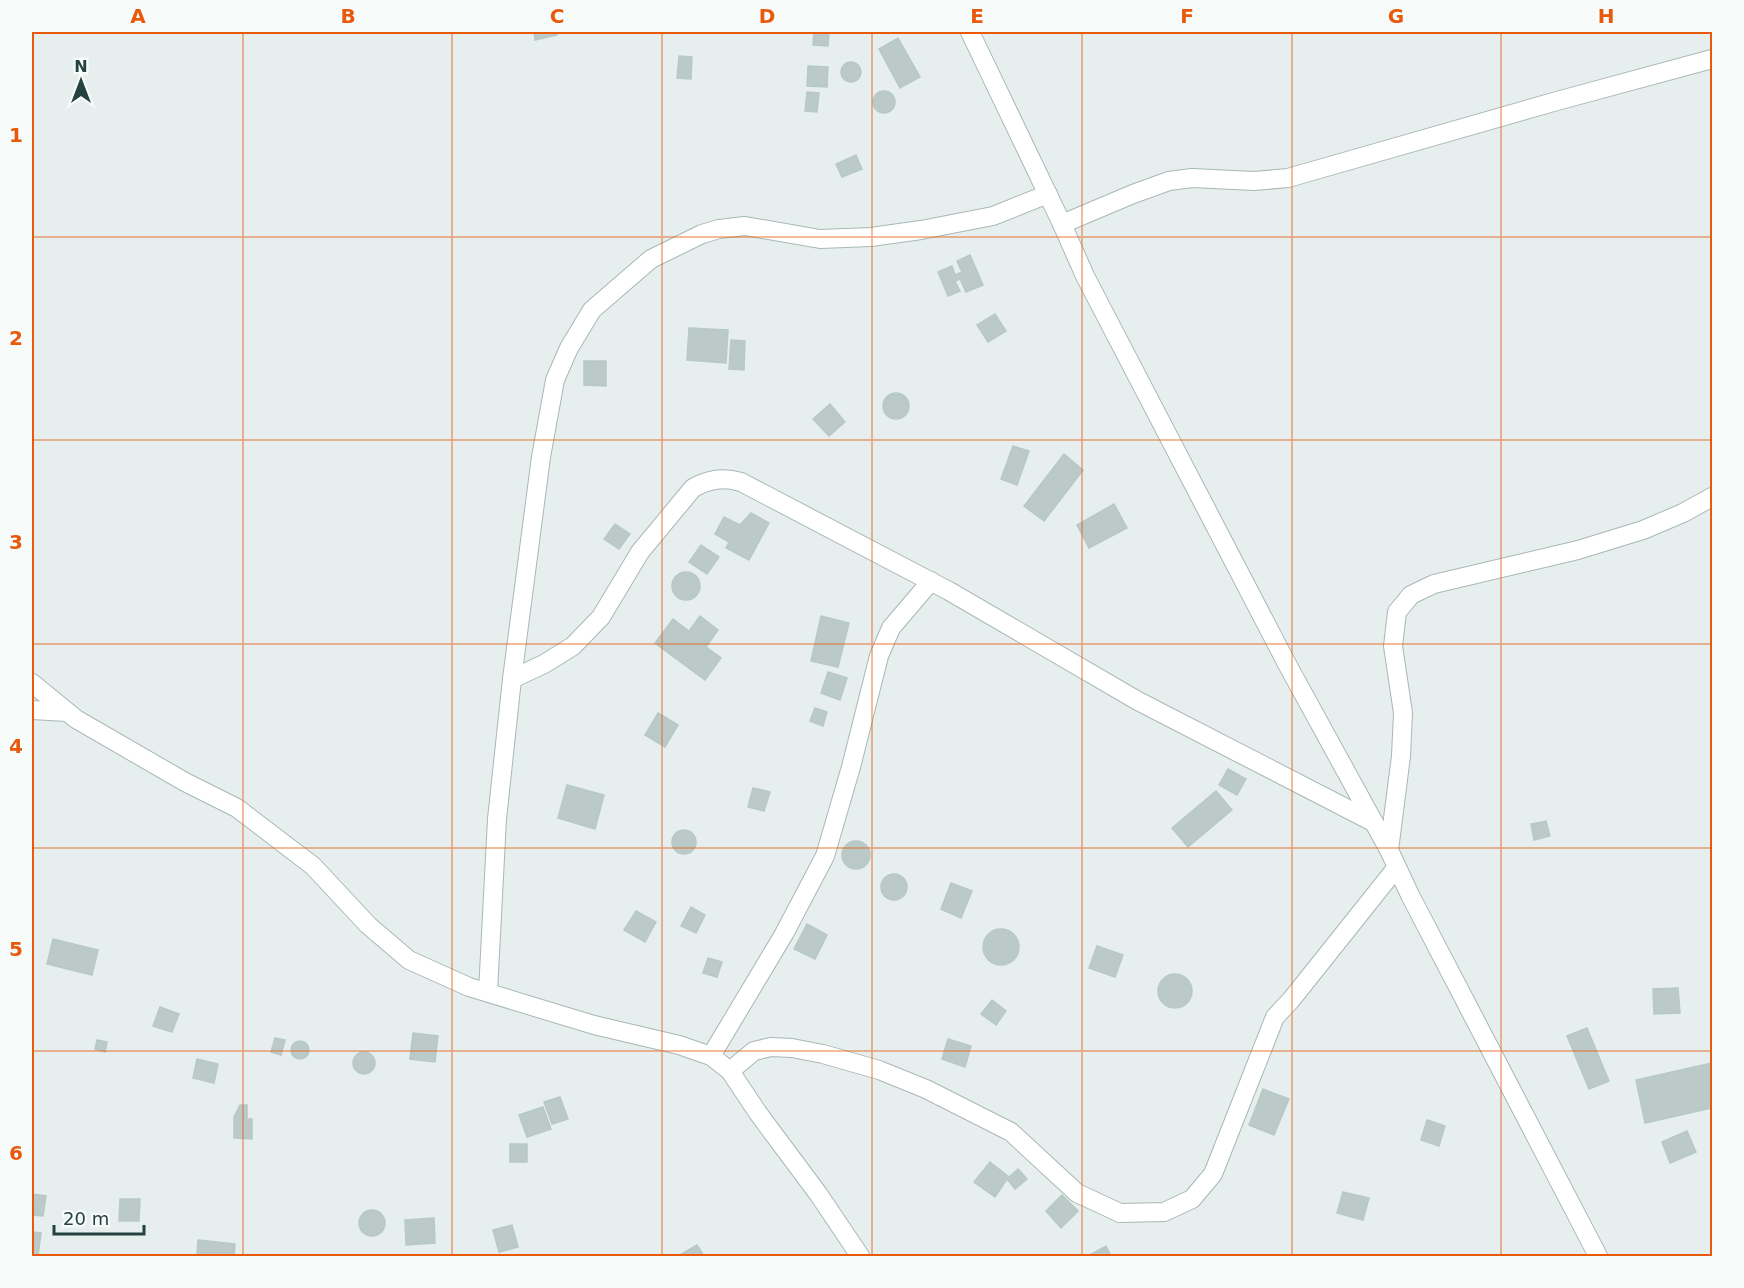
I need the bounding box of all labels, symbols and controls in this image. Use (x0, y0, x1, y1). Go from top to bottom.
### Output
text: A (130, 4, 146, 28)
text: B (340, 4, 356, 28)
text: C (550, 4, 564, 28)
text: D (759, 4, 775, 28)
text: E (970, 4, 984, 28)
text: F (1180, 4, 1194, 28)
text: G (1388, 4, 1404, 28)
text: H (1598, 4, 1614, 28)
north arrow (51, 51, 111, 111)
text: N (74, 57, 88, 76)
text: 1 (9, 123, 23, 147)
text: 2 (9, 326, 23, 350)
text: 3 (9, 530, 23, 554)
text: 4 (9, 734, 23, 758)
text: 5 (9, 937, 23, 961)
text: 6 (9, 1141, 23, 1165)
scale bar (54, 1198, 144, 1236)
text: 20 m (63, 1208, 109, 1229)

